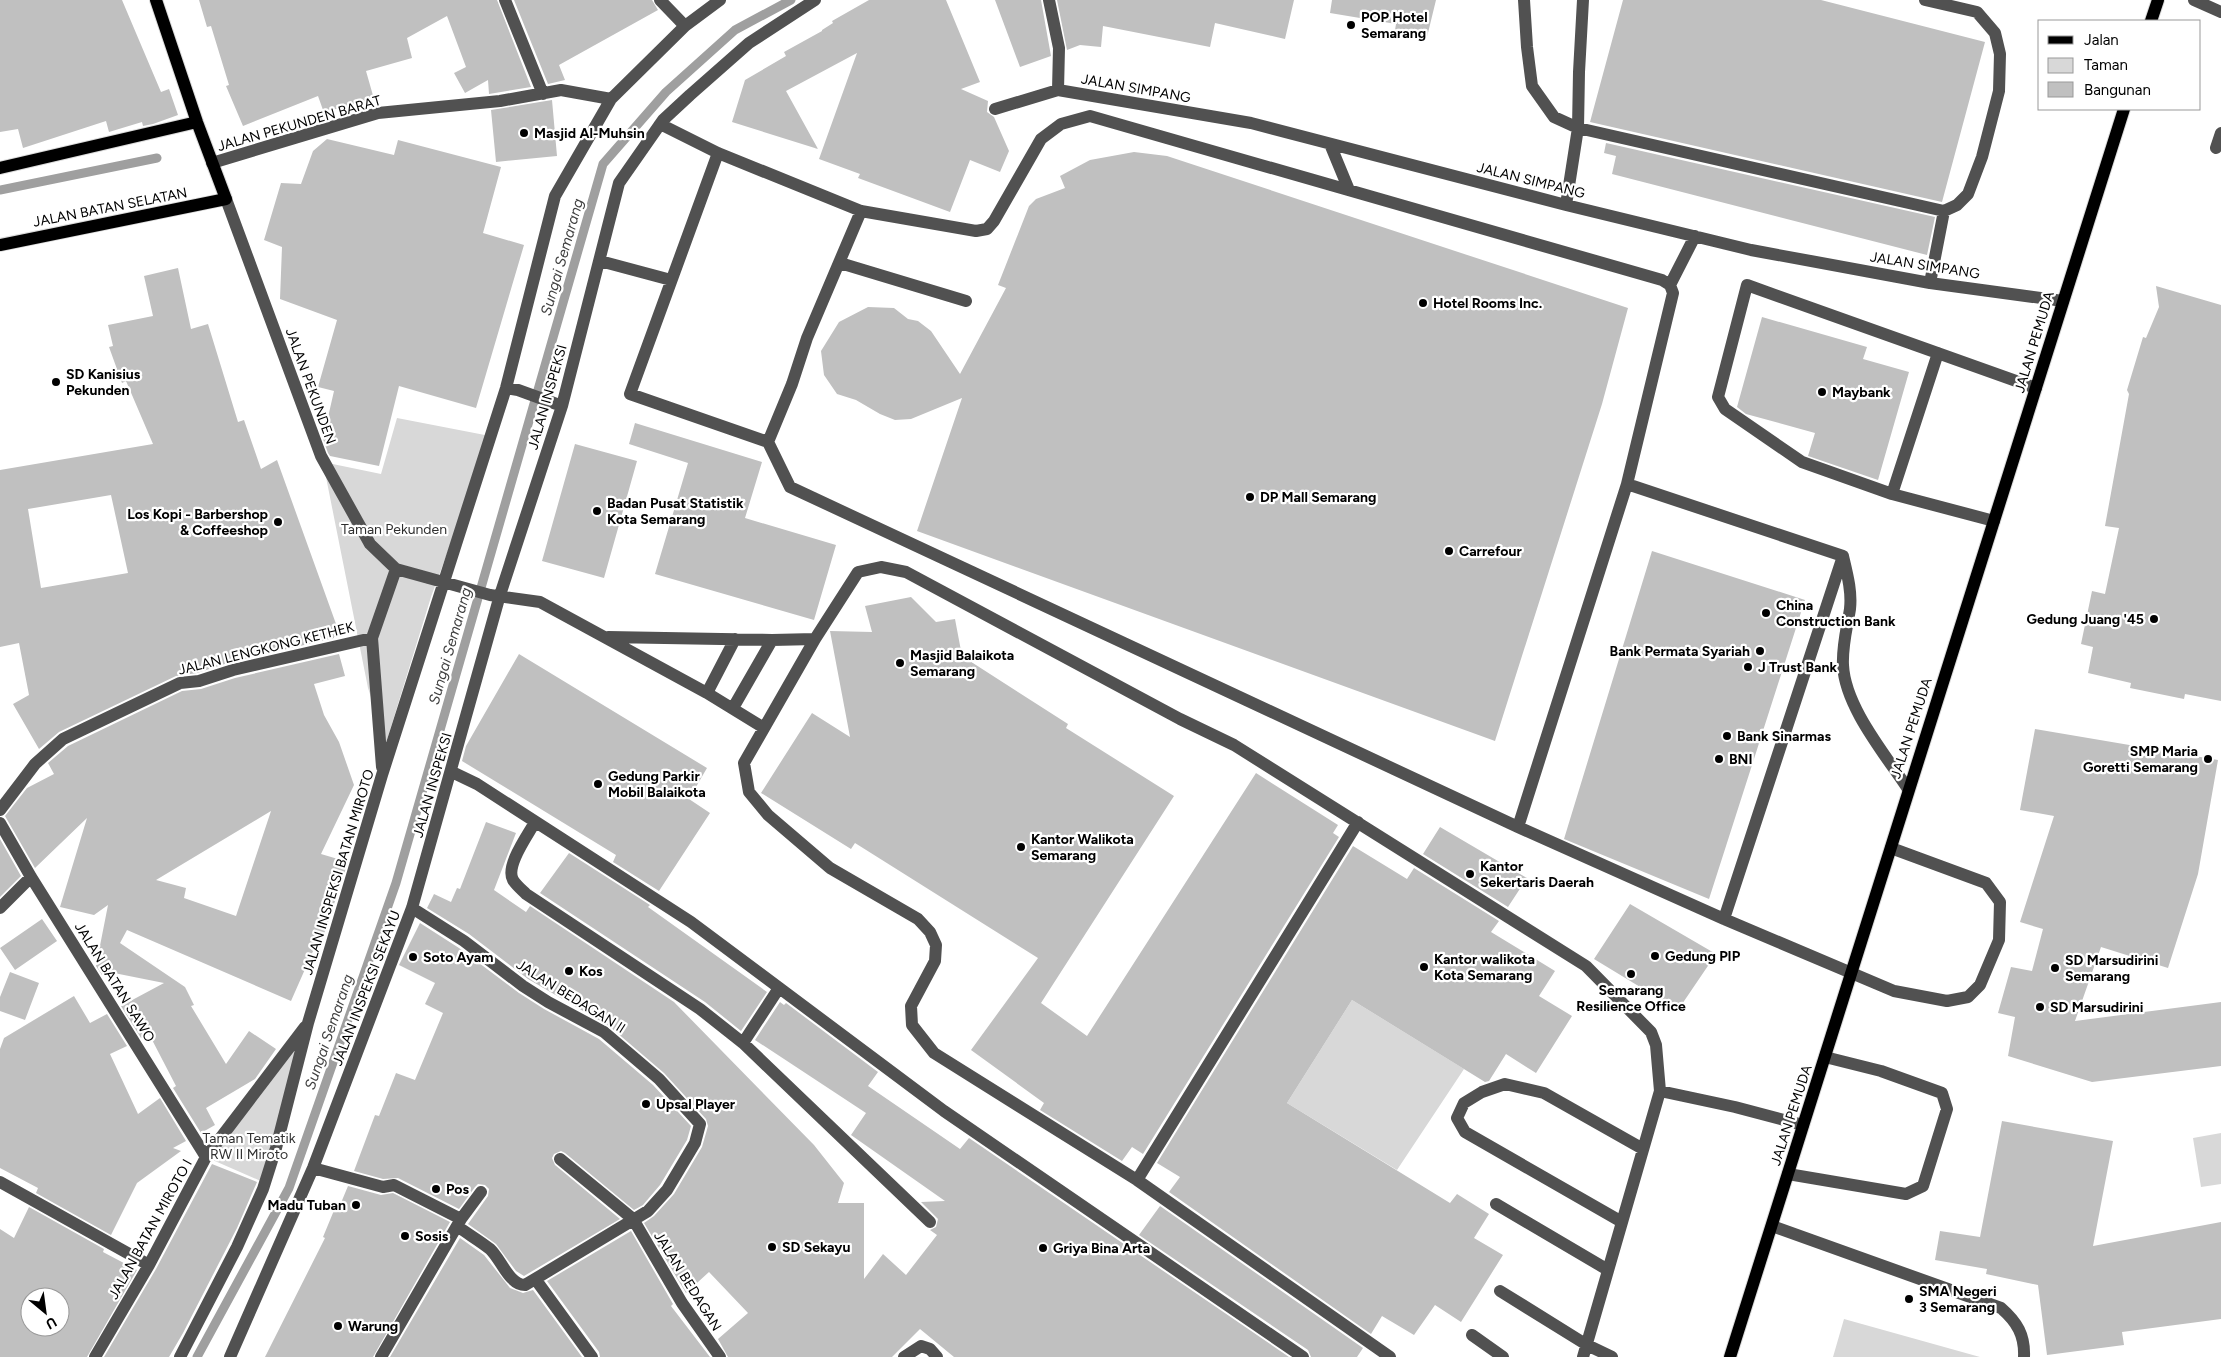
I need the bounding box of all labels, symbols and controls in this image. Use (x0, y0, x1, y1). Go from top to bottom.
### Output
place label: POP Hotel Semarang (1361, 9, 1428, 42)
marker: POP Hotel Semarang (1345, 19, 1357, 31)
legend (2038, 20, 2201, 110)
text: Jalan (2084, 31, 2119, 49)
text: Taman (2084, 56, 2128, 74)
street label: JALAN SIMPANG (1080, 70, 1192, 107)
text: Bangunan (2084, 81, 2151, 99)
street label: JALAN PEKUNDEN BARAT (215, 92, 383, 155)
place label: Masjid Al-Muhsin (534, 125, 645, 142)
marker: Masjid Al-Muhsin (518, 127, 530, 139)
street label: JALAN SIMPANG (1475, 159, 1587, 202)
street label: JALAN BATAN SELATAN (32, 184, 189, 231)
water label: Sungai Semarang (537, 196, 587, 318)
street label: JALAN SIMPANG (1869, 248, 1981, 283)
street label: JALAN PEMUDA (2011, 289, 2058, 395)
place label: Hotel Rooms Inc. (1433, 295, 1542, 312)
marker: Hotel Rooms Inc. (1417, 297, 1429, 309)
street label: JALAN PEKUNDEN (282, 326, 339, 446)
street label: JALAN INSPEKSI (524, 343, 571, 452)
place label: SD Kanisius Pekunden (66, 366, 141, 399)
marker: SD Kanisius Pekunden (50, 376, 62, 388)
place label: Maybank (1832, 384, 1891, 401)
marker: Maybank (1816, 386, 1828, 398)
place label: DP Mall Semarang (1260, 489, 1376, 506)
marker: DP Mall Semarang (1244, 491, 1256, 503)
place label: Badan Pusat Statistik Kota Semarang (607, 495, 744, 528)
marker: Badan Pusat Statistik Kota Semarang (591, 505, 603, 517)
place label: Los Kopi - Barbershop & Coffeeshop (127, 506, 268, 539)
marker: Los Kopi - Barbershop & Coffeeshop (272, 516, 284, 528)
park label: Taman Pekunden (341, 521, 447, 538)
place label: Carrefour (1459, 543, 1522, 560)
marker: Carrefour (1443, 545, 1455, 557)
water label: Sungai Semarang (425, 585, 475, 707)
place label: China Construction Bank (1776, 597, 1896, 630)
marker: China Construction Bank (1760, 607, 1772, 619)
place label: Gedung Juang '45 (2027, 611, 2144, 628)
marker: Gedung Juang '45 (2148, 613, 2160, 625)
street label: JALAN LENGKONG KETHEK (176, 618, 356, 679)
place label: Bank Permata Syariah (1610, 643, 1750, 660)
marker: Bank Permata Syariah (1754, 645, 1766, 657)
place label: Masjid Balaikota Semarang (910, 647, 1014, 680)
marker: Masjid Balaikota Semarang (894, 657, 906, 669)
place label: J Trust Bank (1758, 659, 1837, 676)
marker: J Trust Bank (1742, 661, 1754, 673)
street label: JALAN PEMUDA (1887, 675, 1936, 781)
place label: Bank Sinarmas (1737, 728, 1831, 745)
marker: Bank Sinarmas (1721, 730, 1733, 742)
street label: JALAN INSPEKSI (409, 731, 456, 840)
place label: SMP Maria Goretti Semarang (2083, 743, 2198, 776)
place label: BNI (1729, 751, 1752, 768)
marker: BNI (1713, 753, 1725, 765)
marker: SMP Maria Goretti Semarang (2202, 753, 2214, 765)
street label: JALAN INSPEKSI BATAN MIROTO (299, 767, 378, 977)
place label: Gedung Parkir Mobil Balaikota (608, 768, 706, 801)
marker: Gedung Parkir Mobil Balaikota (592, 778, 604, 790)
place label: Kantor Walikota Semarang (1031, 831, 1134, 864)
marker: Kantor Walikota Semarang (1015, 841, 1027, 853)
place label: Kantor Sekertaris Daerah (1480, 858, 1594, 891)
marker: Kantor Sekertaris Daerah (1464, 868, 1476, 880)
street label: JALAN INSPEKSI SEKAYU (329, 908, 404, 1068)
street label: JALAN BATAN SAWO (71, 919, 158, 1045)
place label: Gedung PIP (1665, 948, 1741, 965)
place label: Soto Ayam (423, 949, 494, 966)
marker: Gedung PIP (1649, 950, 1661, 962)
marker: Soto Ayam (407, 951, 419, 963)
place label: Kantor walikota Kota Semarang (1434, 951, 1535, 984)
place label: SD Marsudirini Semarang (2065, 952, 2158, 985)
street label: JALAN BEDAGAN II (513, 956, 628, 1037)
marker: Kantor walikota Kota Semarang (1418, 961, 1430, 973)
marker: SD Marsudirini Semarang (2049, 962, 2061, 974)
place label: Kos (579, 963, 603, 980)
marker: Kos (563, 965, 575, 977)
marker: Semarang Resilience Office (1625, 968, 1637, 980)
water label: Sungai Semarang (301, 972, 357, 1092)
place label: Semarang Resilience Office (1576, 982, 1686, 1015)
place label: SD Marsudirini (2050, 999, 2143, 1016)
marker: SD Marsudirini (2034, 1001, 2046, 1013)
street label: JALAN PEMUDA (1767, 1062, 1816, 1168)
place label: Upsal Player (656, 1096, 736, 1113)
marker: Upsal Player (640, 1098, 652, 1110)
park label: Taman Tematik RW II Miroto (202, 1130, 296, 1163)
street label: JALAN BATAN MIROTO I (105, 1156, 196, 1302)
place label: Pos (446, 1181, 469, 1198)
marker: Pos (430, 1183, 442, 1195)
place label: Madu Tuban (268, 1197, 346, 1214)
marker: Madu Tuban (350, 1199, 362, 1211)
place label: Sosis (415, 1228, 449, 1245)
street label: JALAN BEDAGAN (650, 1228, 725, 1334)
marker: Sosis (399, 1230, 411, 1242)
place label: SD Sekayu (782, 1239, 850, 1256)
place label: Griya Bina Arta (1053, 1240, 1150, 1257)
marker: SD Sekayu (766, 1241, 778, 1253)
marker: Griya Bina Arta (1037, 1242, 1049, 1254)
place label: SMA Negeri 3 Semarang (1919, 1283, 1997, 1316)
north arrow (20, 1287, 70, 1337)
marker: SMA Negeri 3 Semarang (1903, 1293, 1915, 1305)
text: U (43, 1313, 59, 1333)
place label: Warung (348, 1318, 398, 1335)
marker: Warung (332, 1320, 344, 1332)

